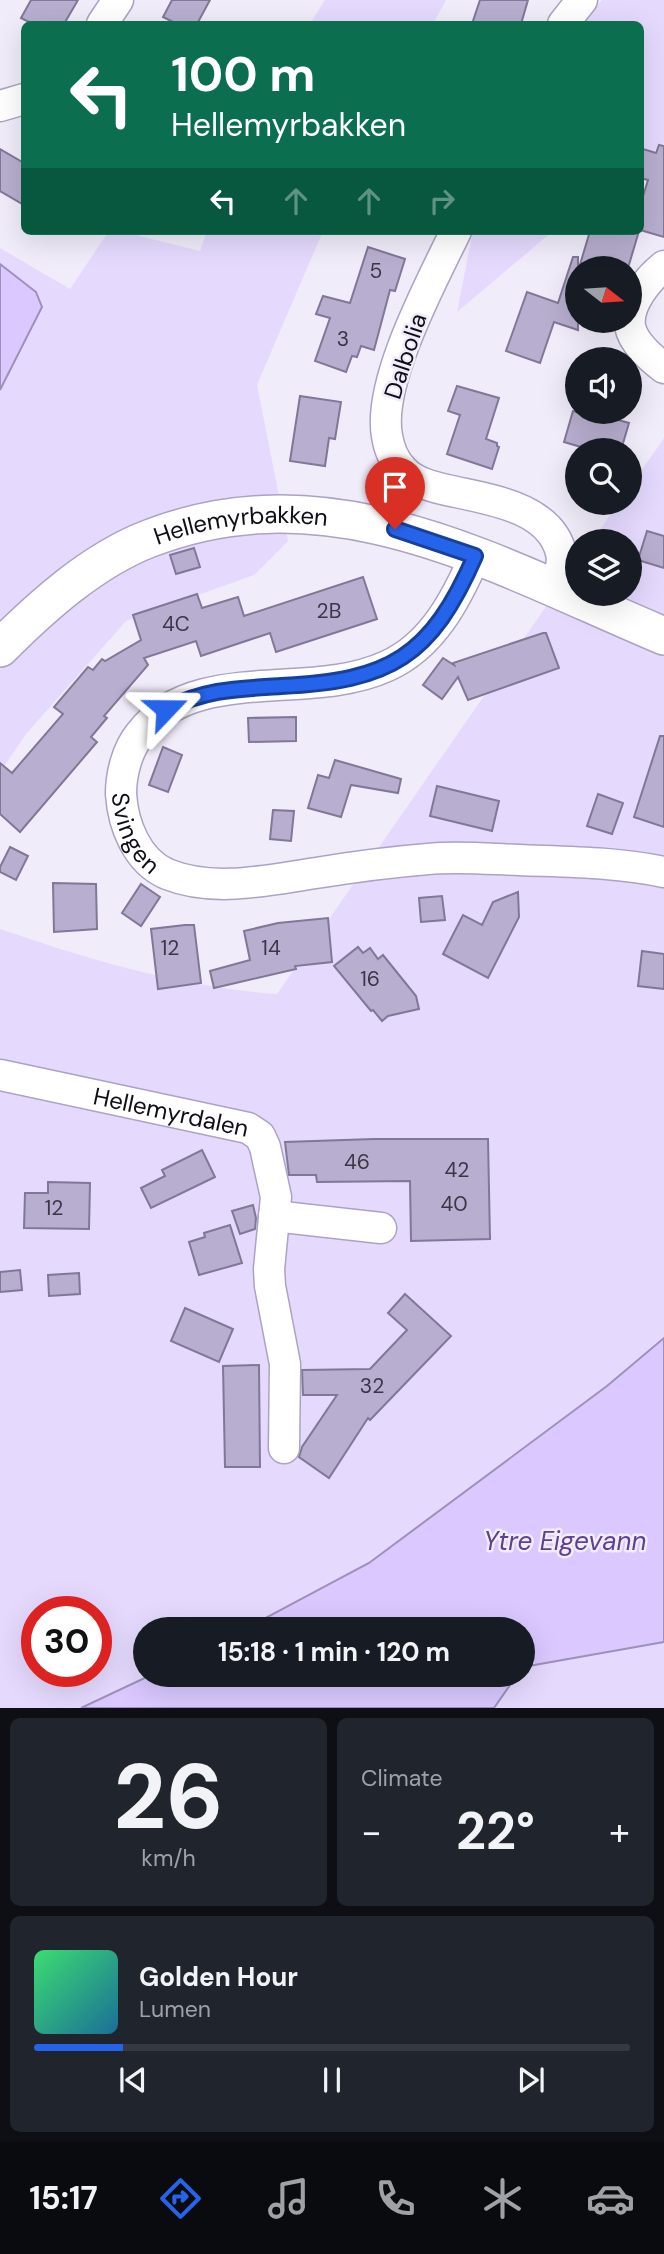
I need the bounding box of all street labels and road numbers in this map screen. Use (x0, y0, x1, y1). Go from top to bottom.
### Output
street label: Dalbolia (377, 309, 433, 403)
street label: Hellemyrbakken (149, 499, 330, 551)
street label: Svingen (105, 791, 167, 880)
street label: Hellemyrdalen (91, 1080, 252, 1143)

